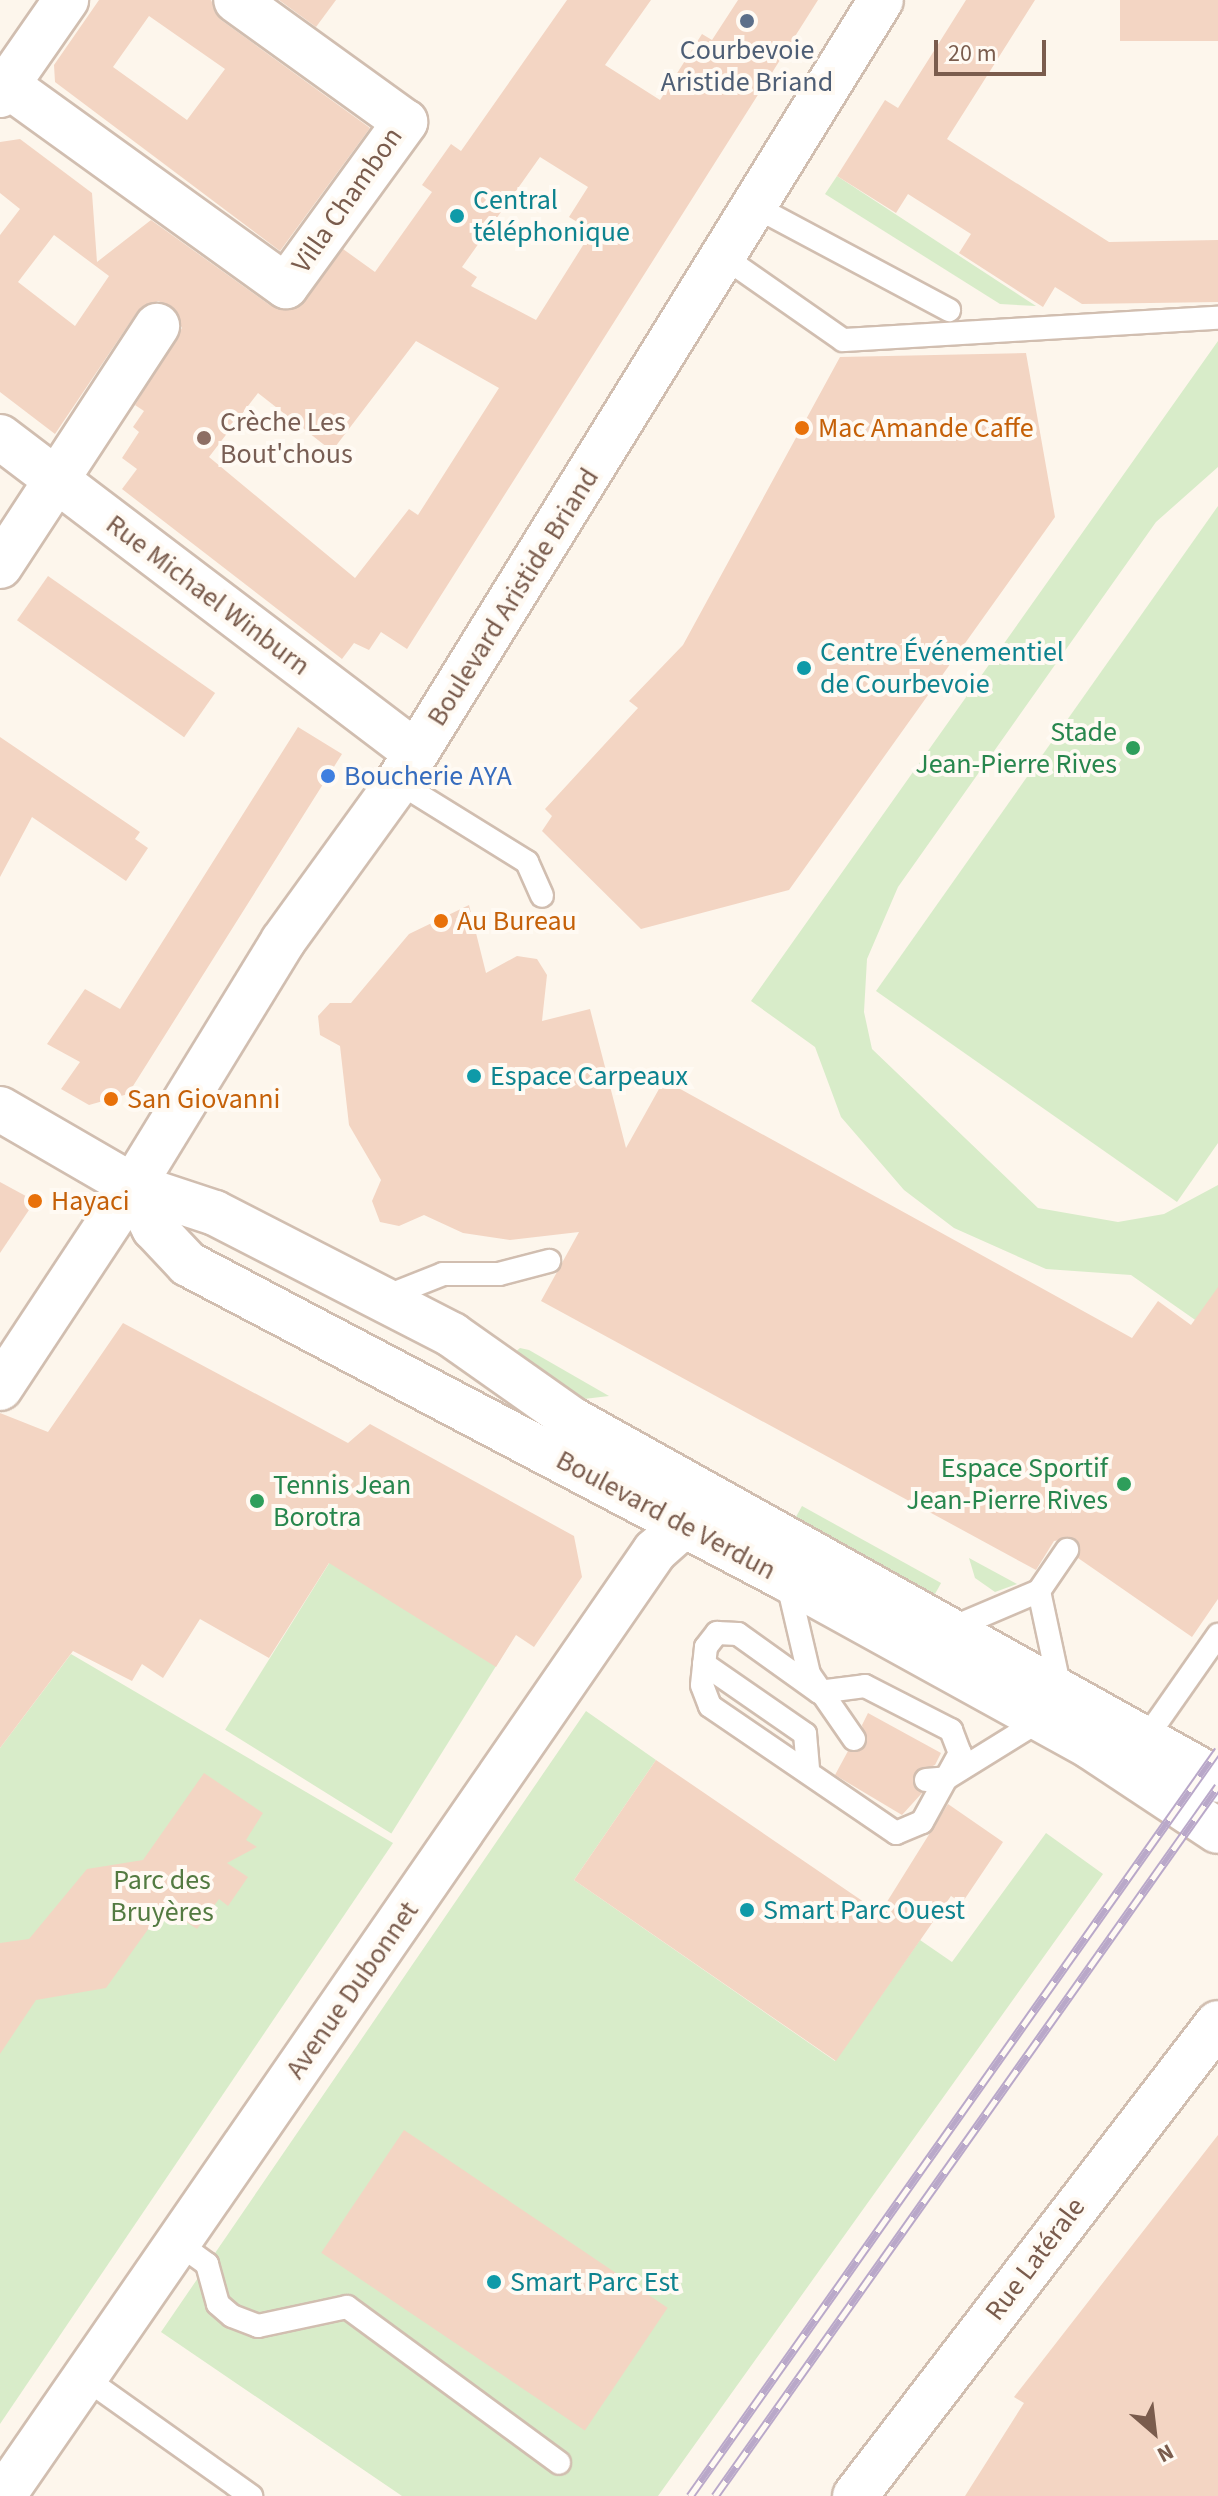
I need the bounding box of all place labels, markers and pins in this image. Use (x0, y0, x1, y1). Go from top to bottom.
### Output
marker: Courbevoie Aristide Briand (738, 12, 756, 30)
place label: Courbevoie Aristide Briand (661, 33, 833, 99)
place label: Central téléphonique (473, 183, 630, 249)
marker: Central téléphonique (448, 207, 466, 225)
place label: Crèche Les Bout'chous (220, 405, 353, 471)
place label: Mac Amande Caffe (818, 411, 1034, 445)
marker: Mac Amande Caffe (793, 419, 811, 437)
marker: Crèche Les Bout'chous (195, 429, 213, 447)
place label: Centre Événementiel de Courbevoie (820, 635, 1064, 701)
marker: Centre Événementiel de Courbevoie (795, 659, 813, 677)
place label: Stade Jean-Pierre Rives (915, 715, 1117, 781)
marker: Stade Jean-Pierre Rives (1124, 739, 1142, 757)
place label: Boucherie AYA (344, 759, 512, 793)
marker: Boucherie AYA (319, 767, 337, 785)
place label: Au Bureau (457, 904, 577, 938)
marker: Au Bureau (432, 912, 450, 930)
place label: Espace Carpeaux (490, 1059, 688, 1093)
marker: Espace Carpeaux (465, 1067, 483, 1085)
place label: San Giovanni (127, 1082, 280, 1116)
marker: San Giovanni (102, 1090, 120, 1108)
place label: Hayaci (51, 1184, 130, 1218)
marker: Hayaci (26, 1192, 44, 1210)
place label: Espace Sportif Jean-Pierre Rives (906, 1451, 1108, 1517)
place label: Tennis Jean Borotra (273, 1468, 411, 1534)
marker: Espace Sportif Jean-Pierre Rives (1115, 1475, 1133, 1493)
marker: Tennis Jean Borotra (248, 1492, 266, 1510)
place label: Smart Parc Ouest (763, 1893, 965, 1927)
marker: Smart Parc Ouest (738, 1901, 756, 1919)
place label: Smart Parc Est (510, 2265, 679, 2299)
marker: Smart Parc Est (485, 2273, 503, 2291)

